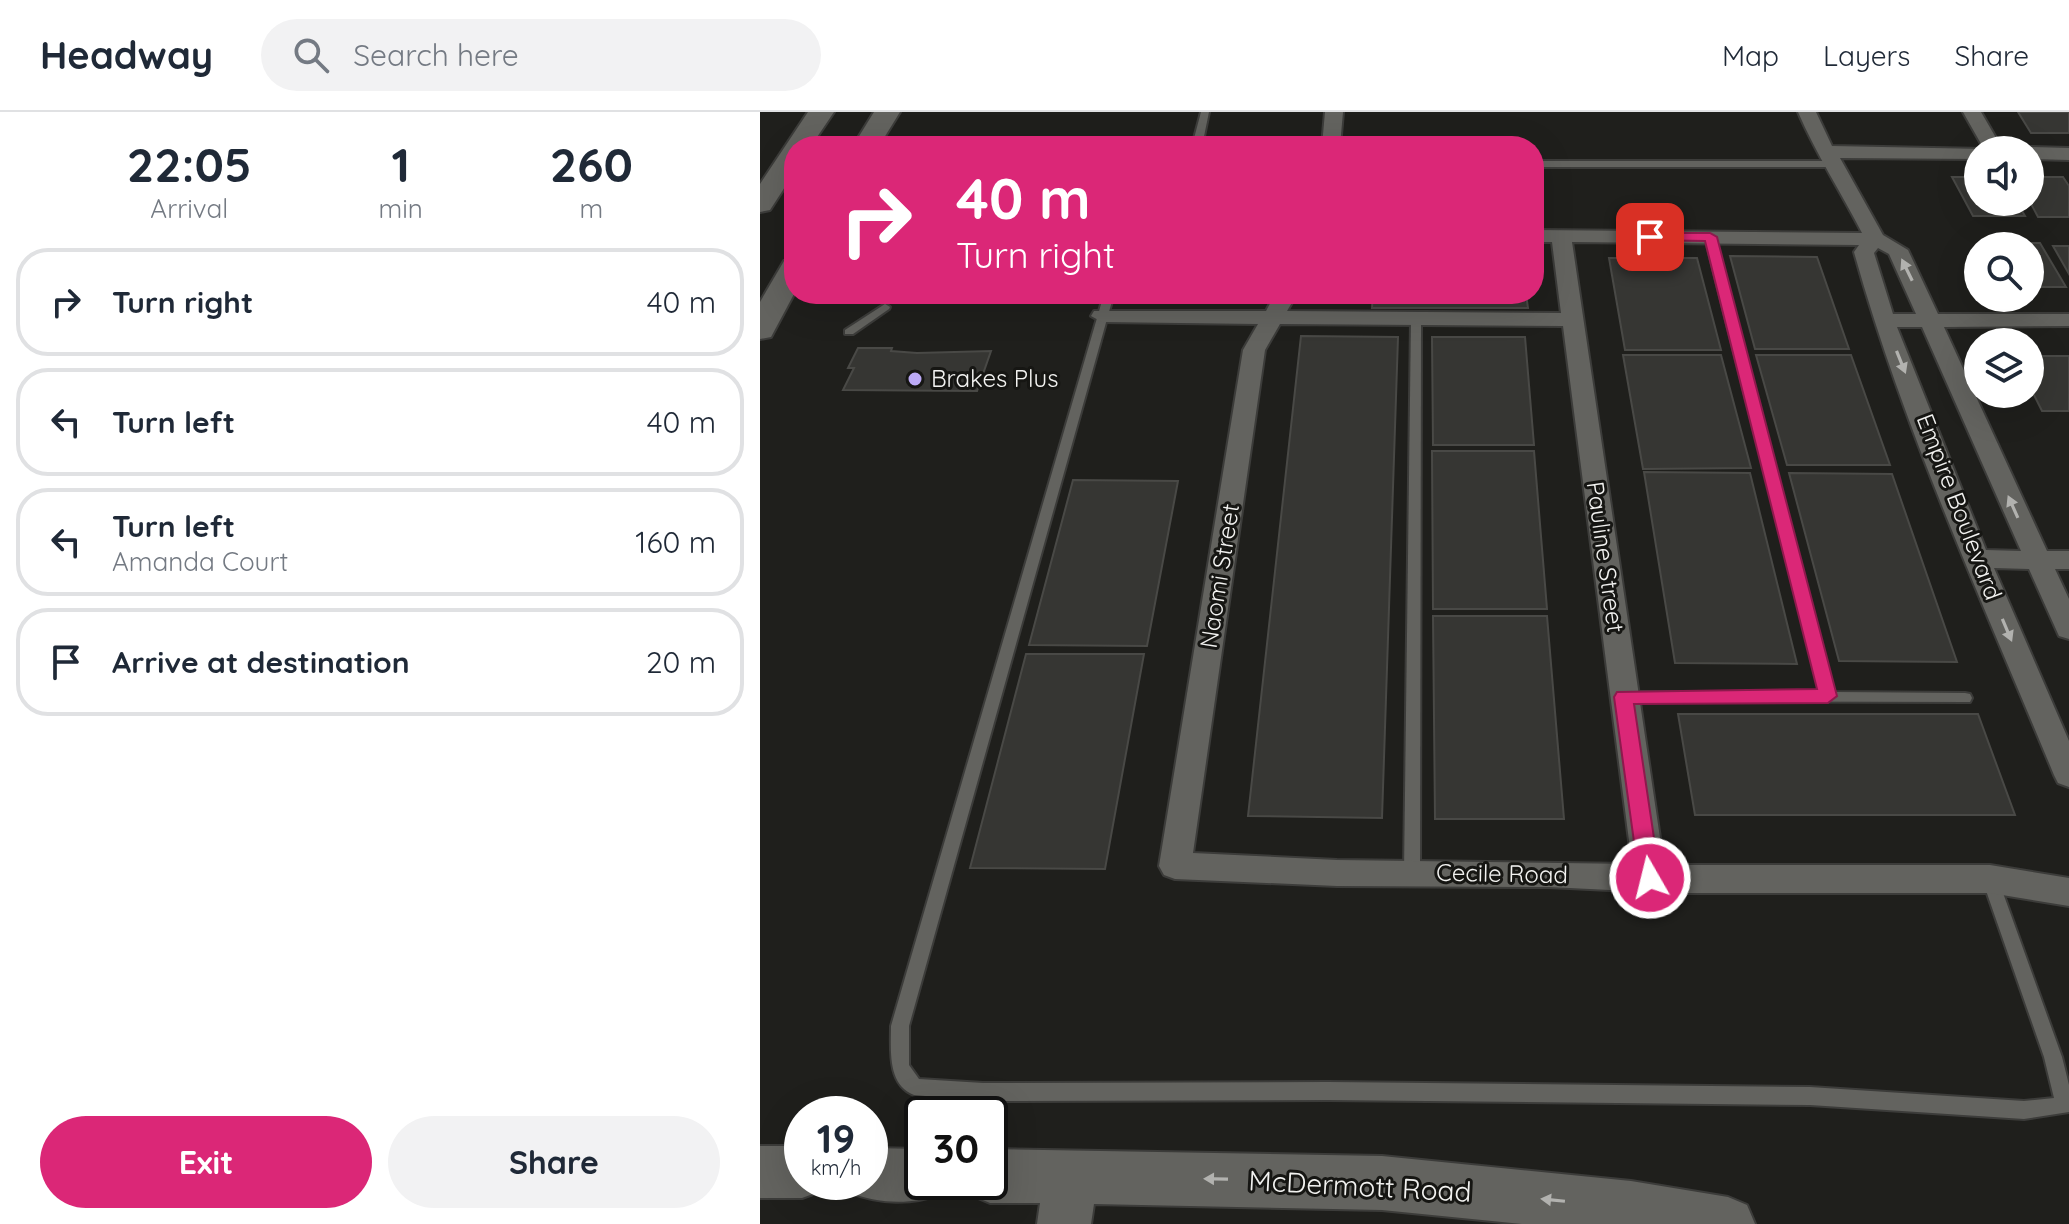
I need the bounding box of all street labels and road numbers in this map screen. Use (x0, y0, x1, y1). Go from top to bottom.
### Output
street label: Empire Boulevard (1911, 409, 2009, 604)
street label: Pauline Street (1581, 479, 1631, 634)
street label: Naomi Street (1193, 502, 1245, 650)
street label: Cecile Road (1436, 857, 1568, 889)
street label: McDermott Road (1248, 1162, 1472, 1209)

